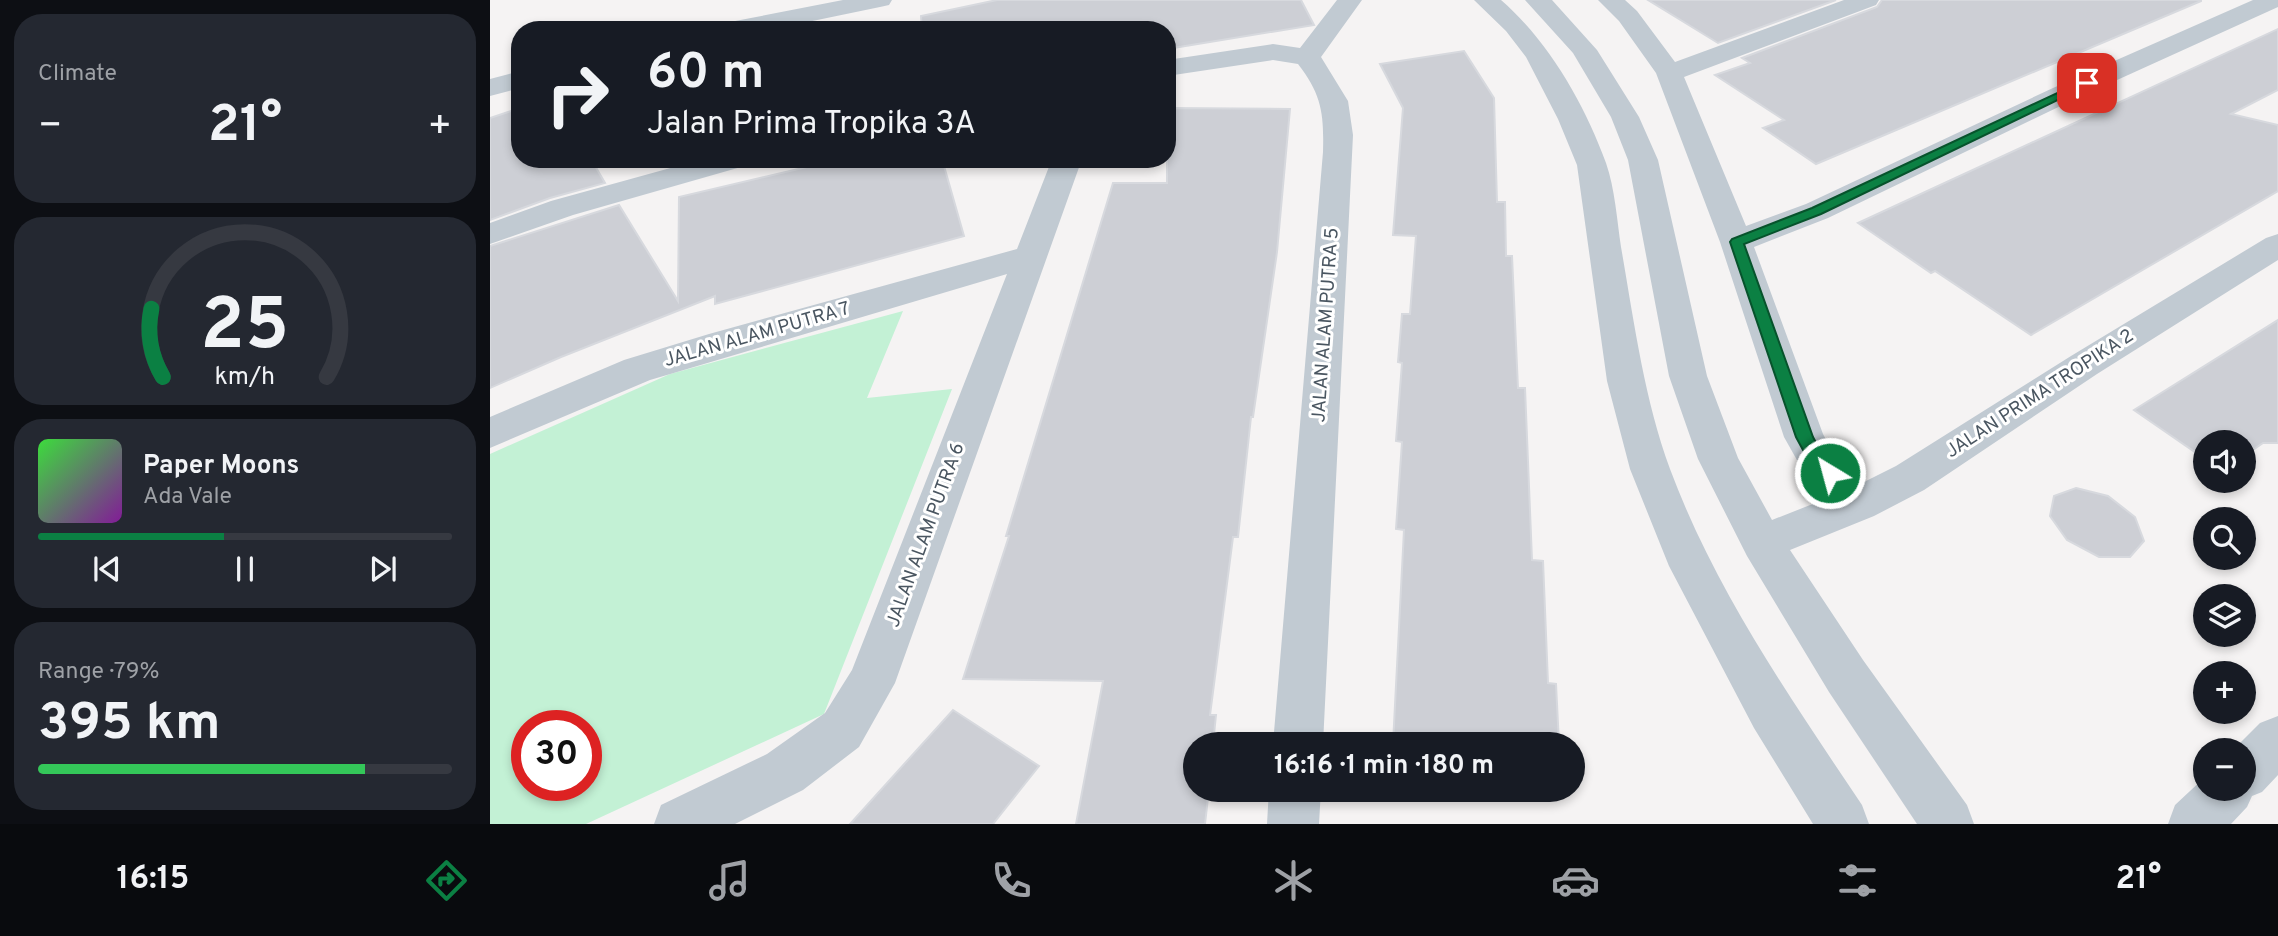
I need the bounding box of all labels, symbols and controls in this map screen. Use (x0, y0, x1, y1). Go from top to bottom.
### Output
text: 60 m (647, 44, 765, 106)
icon: right (532, 49, 623, 140)
pin (2057, 53, 2117, 113)
text: Climate (38, 60, 117, 89)
icon: arrive (2068, 64, 2106, 102)
text: 21° (208, 94, 282, 160)
text: − (38, 103, 63, 152)
text: + (427, 103, 452, 152)
text: Jalan Prima Tropika 3A (647, 105, 976, 145)
street label: JALAN ALAM PUTRA 5 (1307, 227, 1345, 423)
text: 25 (201, 283, 290, 375)
street label: JALAN ALAM PUTRA 7 (661, 297, 853, 373)
street label: JALAN PRIMA TROPIKA 2 (1941, 324, 2139, 464)
text: km/h (215, 362, 275, 394)
map controls (2193, 430, 2256, 801)
button: sound (2193, 430, 2256, 493)
position arrow (1793, 436, 1867, 510)
street label: JALAN ALAM PUTRA 6 (881, 439, 971, 631)
text: Paper Moons (143, 450, 299, 483)
text: Ada Vale (143, 483, 232, 512)
button: search (2193, 507, 2256, 570)
icon: previous (88, 550, 126, 588)
icon: pause (226, 550, 264, 588)
icon: next (364, 550, 402, 588)
button: layers (2193, 584, 2256, 647)
text: Range · 79% (38, 658, 160, 687)
button: + (2193, 661, 2256, 724)
text: 395 km (38, 692, 221, 758)
speed limit sign: 30 (511, 710, 602, 801)
button: − (2193, 738, 2256, 801)
text: 16:16 · 1 min · 180 m (1274, 750, 1494, 783)
icon: directions (422, 856, 471, 905)
icon: music (705, 856, 754, 905)
icon: phone (987, 856, 1036, 905)
icon: climate (1269, 856, 1318, 905)
icon: car (1551, 856, 1600, 905)
icon: filters (1833, 856, 1882, 905)
text: 16:15 (117, 860, 189, 900)
text: 21° (2116, 860, 2161, 900)

